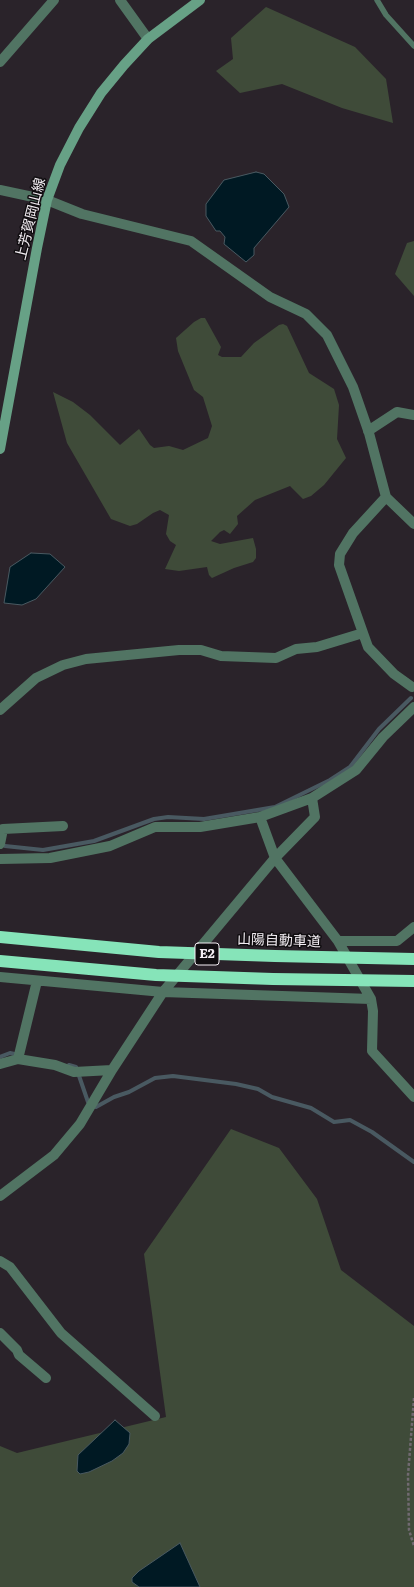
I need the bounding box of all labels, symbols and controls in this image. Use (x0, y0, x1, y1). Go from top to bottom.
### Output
street label: 上芳賀岡山線 (13, 176, 49, 262)
street label: 山陽自動車道 (237, 931, 321, 951)
road number: E2 (195, 943, 219, 965)

